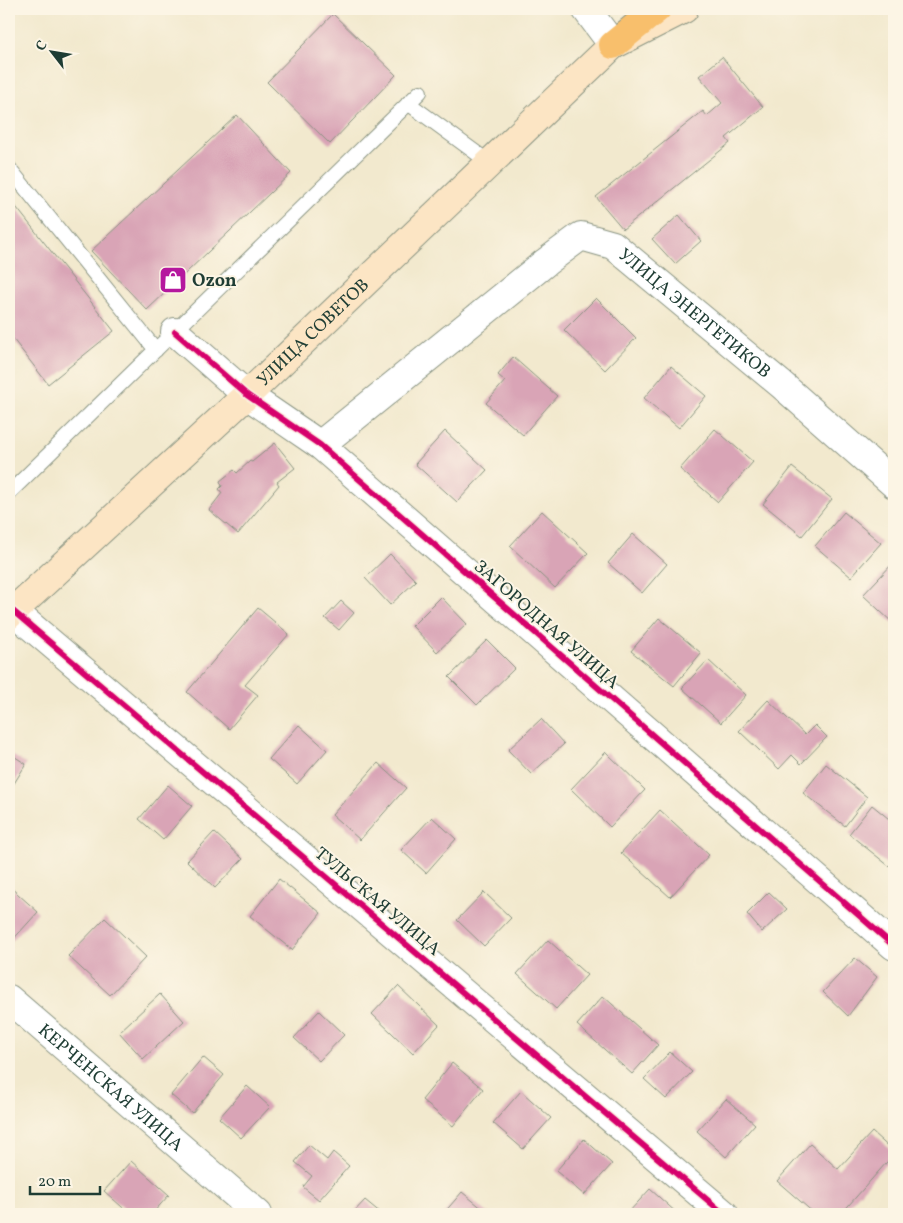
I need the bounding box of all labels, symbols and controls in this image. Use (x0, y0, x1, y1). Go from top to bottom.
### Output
north arrow (28, 28, 78, 78)
text: С (32, 37, 53, 55)
street label: УЛИЦА ЭНЕРГЕТИКОВ (612, 243, 776, 385)
shop icon: Ozon (158, 265, 188, 295)
place label: Ozon (192, 269, 237, 294)
street label: УЛИЦА СОВЕТОВ (252, 273, 375, 393)
street label: ЗАГОРОДНАЯ УЛИЦА (468, 555, 624, 696)
street label: ТУЛЬСКАЯ УЛИЦА (309, 842, 446, 963)
street label: КЕРЧЕНСКАЯ УЛИЦА (32, 1019, 188, 1158)
scale bar (30, 1163, 100, 1195)
text: 20 m (38, 1172, 71, 1193)

